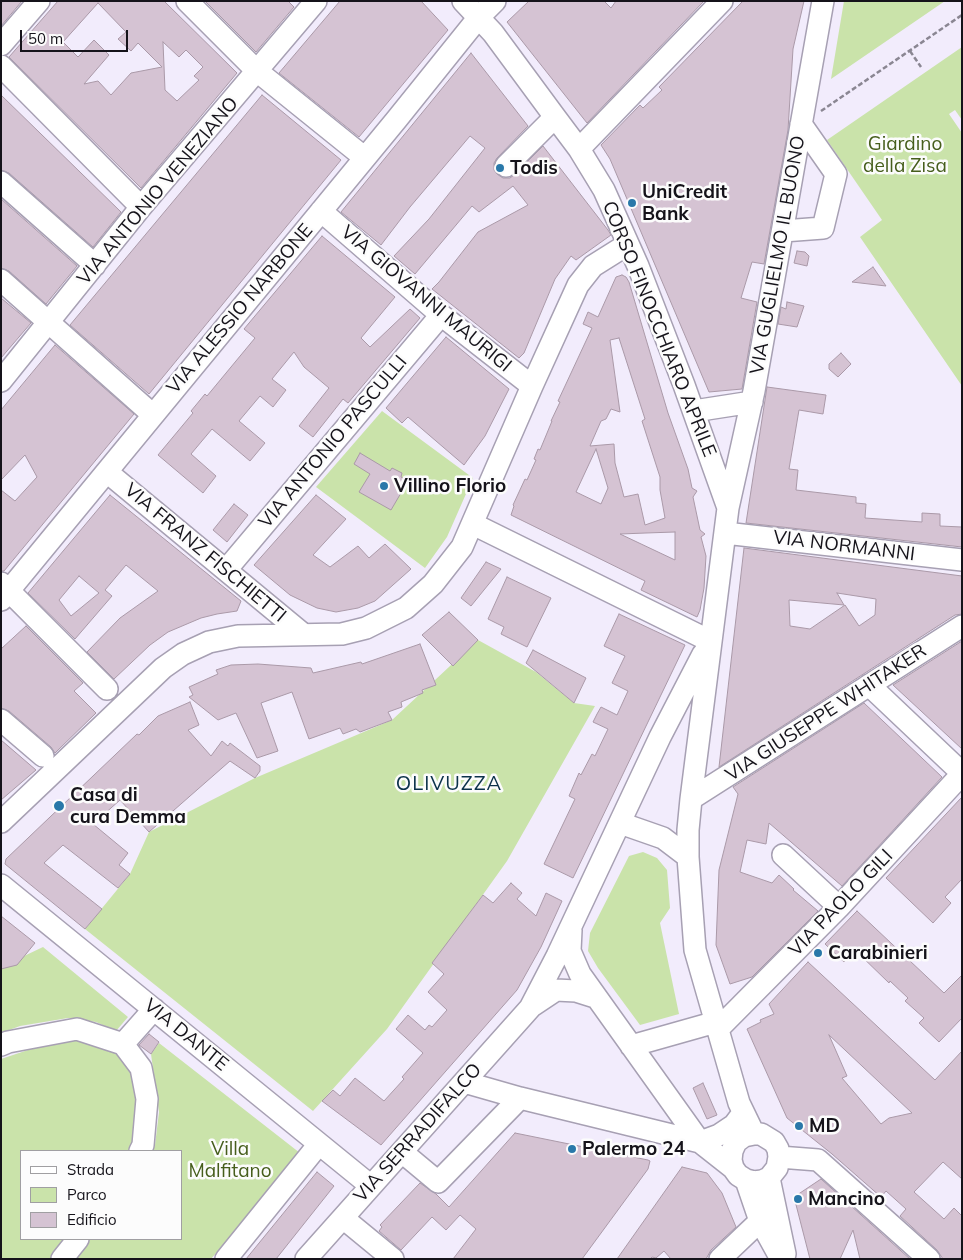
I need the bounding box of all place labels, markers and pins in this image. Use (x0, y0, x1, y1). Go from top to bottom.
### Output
place label: Todis (510, 157, 558, 179)
marker: Todis (494, 162, 506, 174)
place label: UniCredit Bank (642, 181, 727, 225)
marker: UniCredit Bank (626, 197, 638, 209)
place label: Villino Florio (394, 475, 506, 497)
marker: Villino Florio (378, 480, 390, 492)
place label: Casa di cura Demma (70, 784, 186, 828)
marker: Casa di cura Demma (52, 799, 66, 813)
place label: Carabinieri (828, 942, 928, 964)
marker: Carabinieri (812, 947, 824, 959)
place label: MD (809, 1115, 840, 1137)
marker: MD (793, 1120, 805, 1132)
place label: Palermo 24 (582, 1138, 685, 1160)
marker: Palermo 24 (566, 1143, 578, 1155)
place label: Mancino (808, 1188, 885, 1210)
marker: Mancino (792, 1193, 804, 1205)

